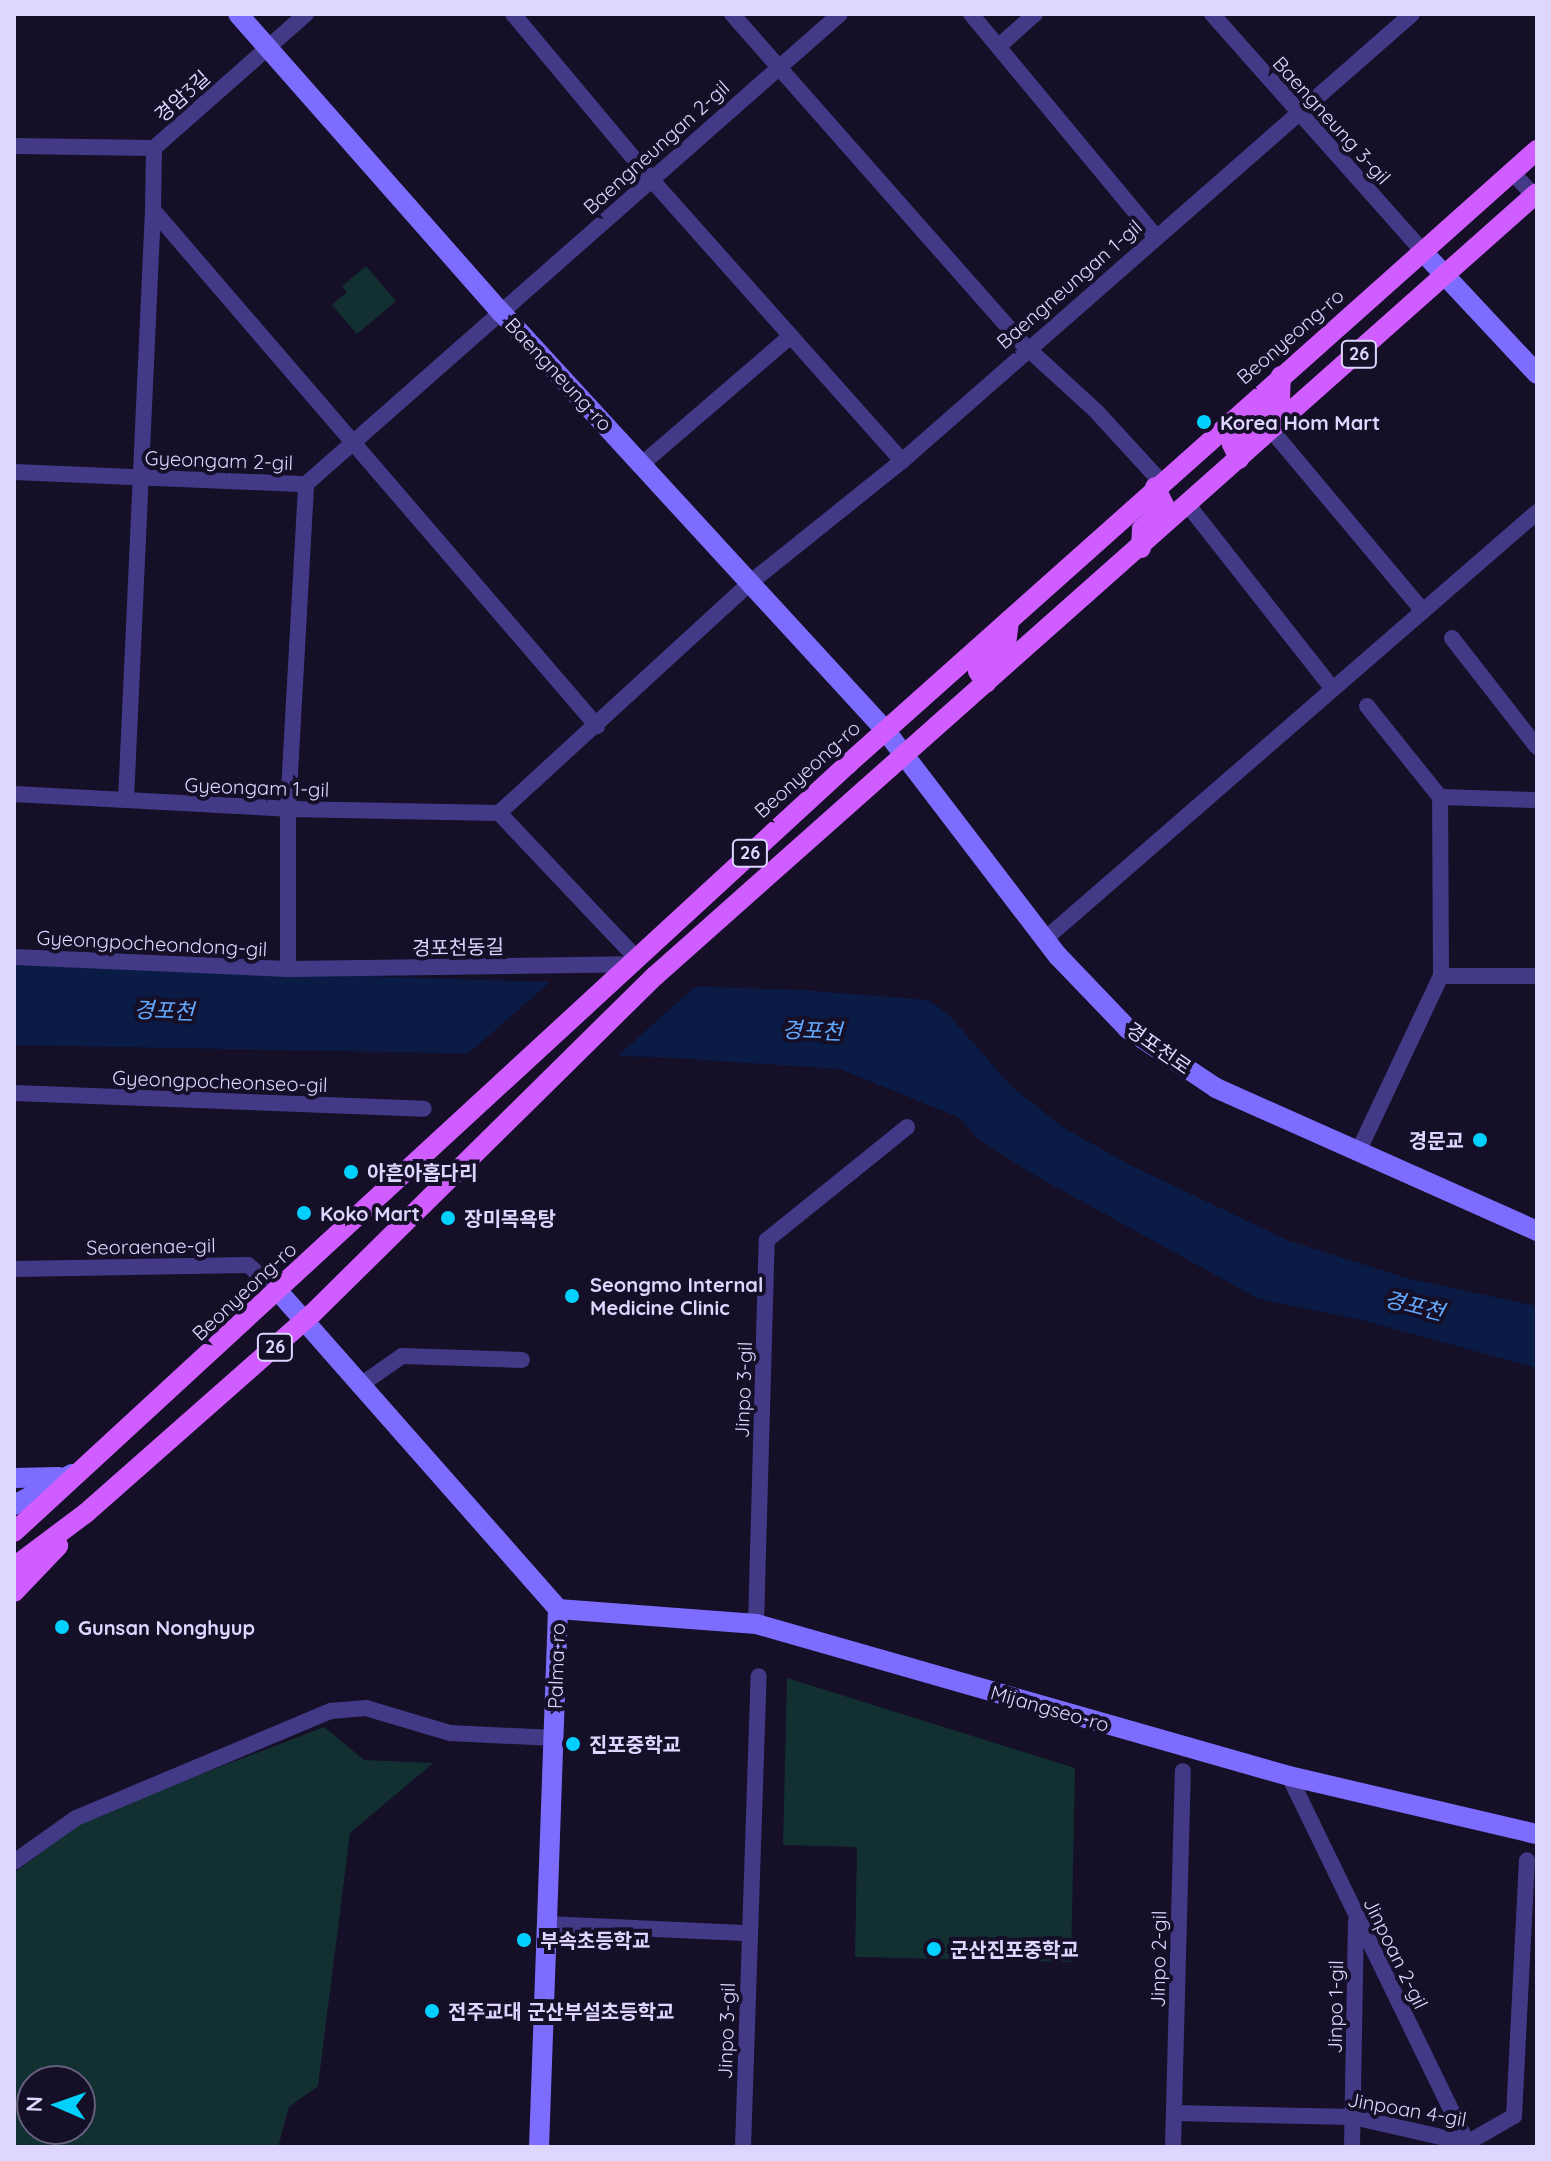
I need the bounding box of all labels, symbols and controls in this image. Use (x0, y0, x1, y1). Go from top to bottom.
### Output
street label: Baengneung 3-gil (1268, 51, 1396, 189)
street label: 경암3길 (150, 65, 214, 127)
street label: Baengneungan 2-gil (578, 75, 734, 219)
street label: Baengneungan 1-gil (992, 214, 1146, 354)
street label: Beonyeong-ro (1232, 283, 1348, 389)
street label: Baengneung-ro (500, 312, 618, 436)
road number: 26 (1339, 340, 1379, 368)
place label: Korea Hom Mart (1220, 410, 1380, 434)
marker: Korea Hom Mart (1195, 413, 1213, 431)
street label: Gyeongam 2-gil (144, 445, 294, 475)
street label: Beonyeong-ro (749, 715, 865, 823)
street label: Gyeongam 1-gil (184, 772, 330, 802)
road number: 26 (730, 839, 770, 867)
street label: Gyeongpocheondong-gil (36, 925, 268, 961)
street label: 경포천동길 (412, 934, 504, 960)
water label: 경포천 (133, 997, 195, 1025)
water label: 경포천 (781, 1017, 843, 1045)
street label: 경포천로 (1122, 1017, 1196, 1079)
street label: Gyeongpocheonseo-gil (112, 1065, 328, 1097)
place label: 경문교 (1409, 1128, 1464, 1152)
marker: 경문교 (1471, 1131, 1489, 1149)
place label: 아흔아홉다리 (367, 1160, 477, 1184)
marker: 아흔아홉다리 (342, 1163, 360, 1181)
place label: Koko Mart (320, 1201, 420, 1225)
marker: Koko Mart (295, 1204, 313, 1222)
place label: 장미목욕탕 (464, 1206, 556, 1230)
marker: 장미목욕탕 (439, 1209, 457, 1227)
street label: Seoraenae-gil (86, 1233, 216, 1259)
street label: Beonyeong-ro (187, 1237, 301, 1345)
place label: Seongmo Internal Medicine Clinic (590, 1272, 763, 1319)
marker: Seongmo Internal Medicine Clinic (561, 1285, 583, 1307)
water label: 경포천 (1381, 1286, 1447, 1326)
road number: 26 (255, 1333, 295, 1361)
street label: Jinpo 3-gil (729, 1341, 757, 1439)
place label: Gunsan Nonghyup (78, 1615, 255, 1639)
marker: Gunsan Nonghyup (53, 1618, 71, 1636)
street label: Palma-ro (543, 1623, 569, 1709)
street label: Mijangseo-ro (988, 1680, 1112, 1736)
place label: 진포중학교 (589, 1732, 681, 1756)
marker: 진포중학교 (564, 1735, 582, 1753)
street label: Jinpoan 2-gil (1359, 1893, 1433, 2013)
street label: Jinpo 2-gil (1145, 1910, 1171, 2008)
place label: 부속초등학교 (540, 1928, 650, 1952)
marker: 부속초등학교 (515, 1931, 533, 1949)
place label: 군산진포중학교 (950, 1937, 1079, 1961)
marker: 군산진포중학교 (925, 1940, 943, 1958)
street label: Jinpo 1-gil (1322, 1960, 1348, 2054)
street label: Jinpo 3-gil (712, 1982, 740, 2080)
place label: 전주교대 군산부설초등학교 (448, 1999, 674, 2023)
marker: 전주교대 군산부설초등학교 (423, 2002, 441, 2020)
north arrow (16, 2065, 96, 2145)
street label: Jinpoan 4-gil (1346, 2087, 1468, 2131)
text: N (20, 2096, 48, 2113)

